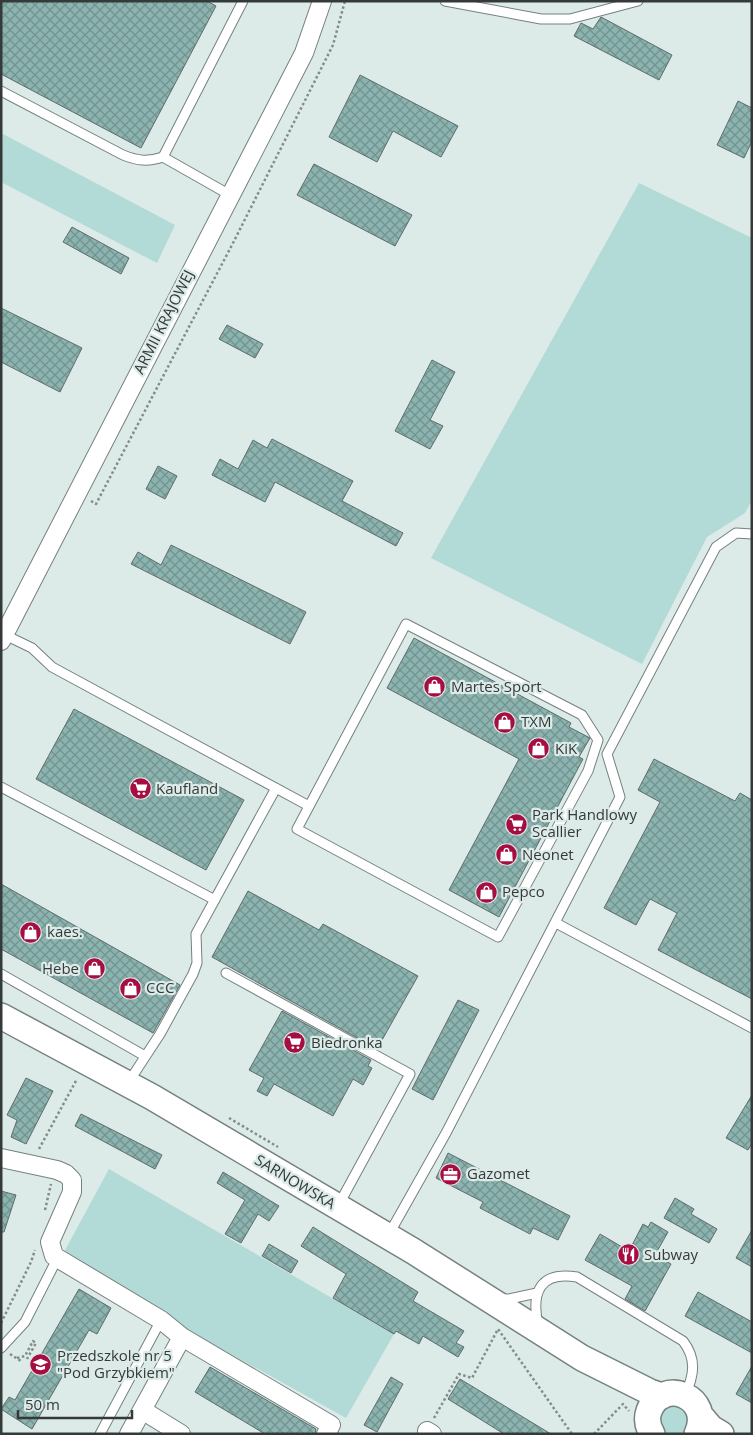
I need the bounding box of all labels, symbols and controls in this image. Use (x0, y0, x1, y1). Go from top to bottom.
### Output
street label: ARMII KRAJOWEJ (128, 266, 198, 377)
shop icon: Martes Sport (423, 675, 447, 699)
place label: Martes Sport (451, 676, 542, 696)
shop icon: TXM (493, 710, 517, 734)
place label: TXM (521, 711, 551, 731)
shop icon: KiK (527, 737, 551, 761)
place label: KiK (555, 738, 578, 758)
supermarket icon: Kaufland (128, 777, 152, 801)
place label: Kaufland (156, 778, 218, 798)
place label: Park Handlowy Scallier (532, 804, 637, 841)
supermarket icon: Park Handlowy Scallier (504, 812, 528, 836)
shop icon: Neonet (494, 843, 518, 867)
place label: Neonet (522, 844, 574, 864)
shop icon: Pepco (474, 880, 498, 904)
place label: Pepco (502, 881, 545, 901)
shop icon: kaes. (19, 920, 43, 944)
place label: kaes. (47, 921, 83, 941)
shop icon: Hebe (83, 957, 107, 981)
place label: Hebe (42, 958, 79, 978)
shop icon: CCC (118, 976, 142, 1000)
place label: CCC (146, 977, 174, 997)
supermarket icon: Biedronka (283, 1031, 307, 1055)
place label: Biedronka (311, 1032, 383, 1052)
street label: SARNOWSKA (251, 1149, 340, 1213)
office icon: Gazomet (439, 1162, 463, 1186)
place label: Gazomet (467, 1163, 530, 1183)
restaurant icon: Subway (616, 1243, 640, 1267)
place label: Subway (644, 1244, 699, 1264)
place label: Przedszkole nr 5 "Pod Grzybkiem" (57, 1345, 175, 1382)
school or university icon: Przedszkole nr 5 "Pod Grzybkiem" (29, 1353, 53, 1377)
scale bar (18, 1388, 131, 1420)
text: 50 m (25, 1394, 60, 1414)

